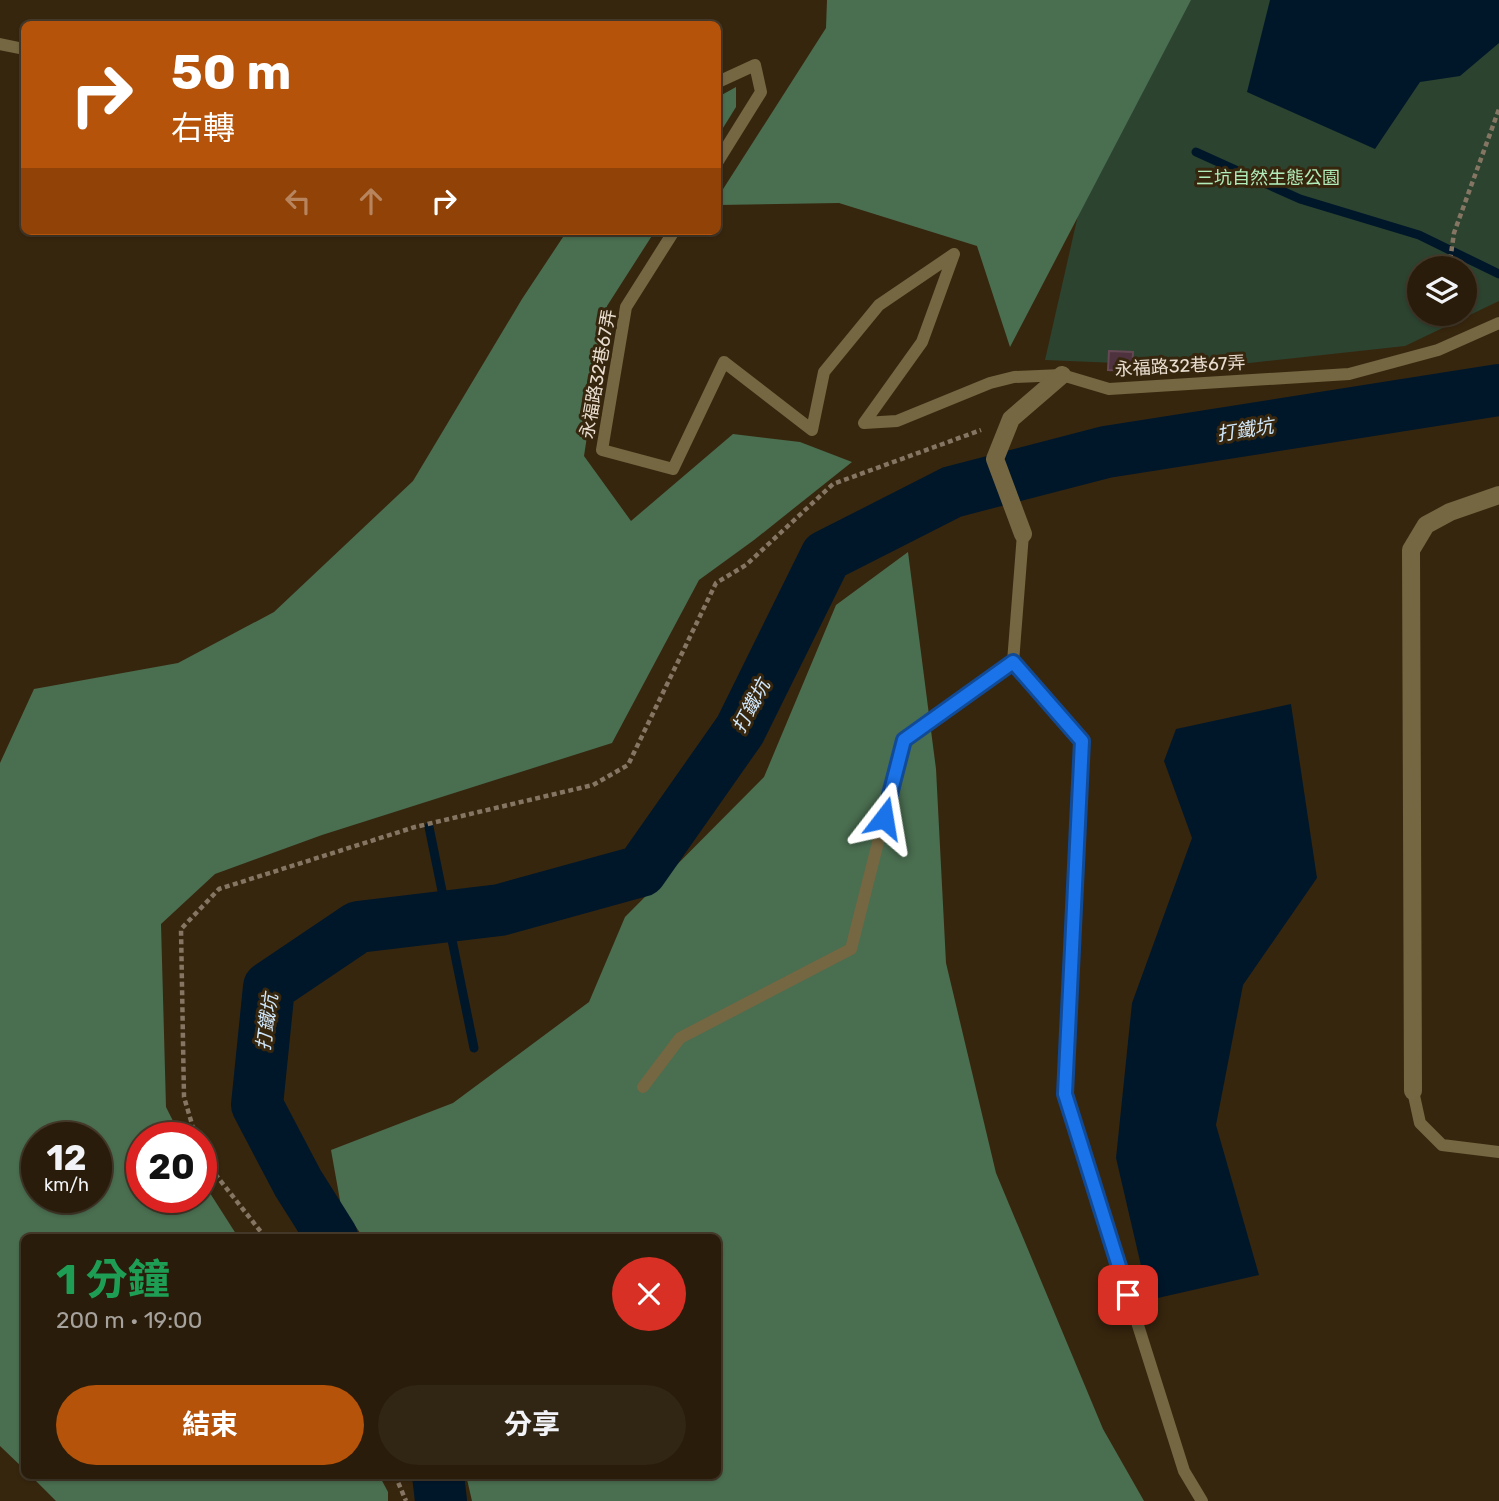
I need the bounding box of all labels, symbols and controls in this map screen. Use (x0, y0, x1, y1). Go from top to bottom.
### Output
text: 50 m (171, 43, 291, 101)
icon: right (56, 49, 147, 140)
text: 右轉 (171, 109, 235, 147)
park label: 三坑自然生態公園 (1196, 167, 1340, 189)
icon: left (279, 182, 317, 220)
icon: ahead (352, 182, 390, 220)
icon: right (425, 182, 463, 220)
map controls (1407, 256, 1477, 326)
button: layers (1407, 256, 1477, 326)
street label: 永福路32巷67弄 (576, 308, 620, 440)
street label: 永福路32巷67弄 (1114, 352, 1246, 380)
water label: 打鐵坑 (1215, 414, 1278, 446)
water label: 打鐵坑 (727, 673, 776, 737)
position arrow (847, 781, 921, 855)
water label: 打鐵坑 (252, 989, 283, 1052)
speed limit sign: 20 (126, 1122, 217, 1213)
text: 12 (46, 1137, 87, 1179)
text: km/h (44, 1174, 89, 1196)
text: 1 分鐘 (56, 1255, 170, 1305)
button: close (612, 1257, 686, 1331)
pin (1098, 1265, 1158, 1325)
icon: arrive (1109, 1276, 1147, 1314)
text: 200 m · 19:00 (56, 1306, 202, 1334)
button: 結束 (56, 1385, 364, 1465)
button: 分享 (378, 1385, 686, 1465)

